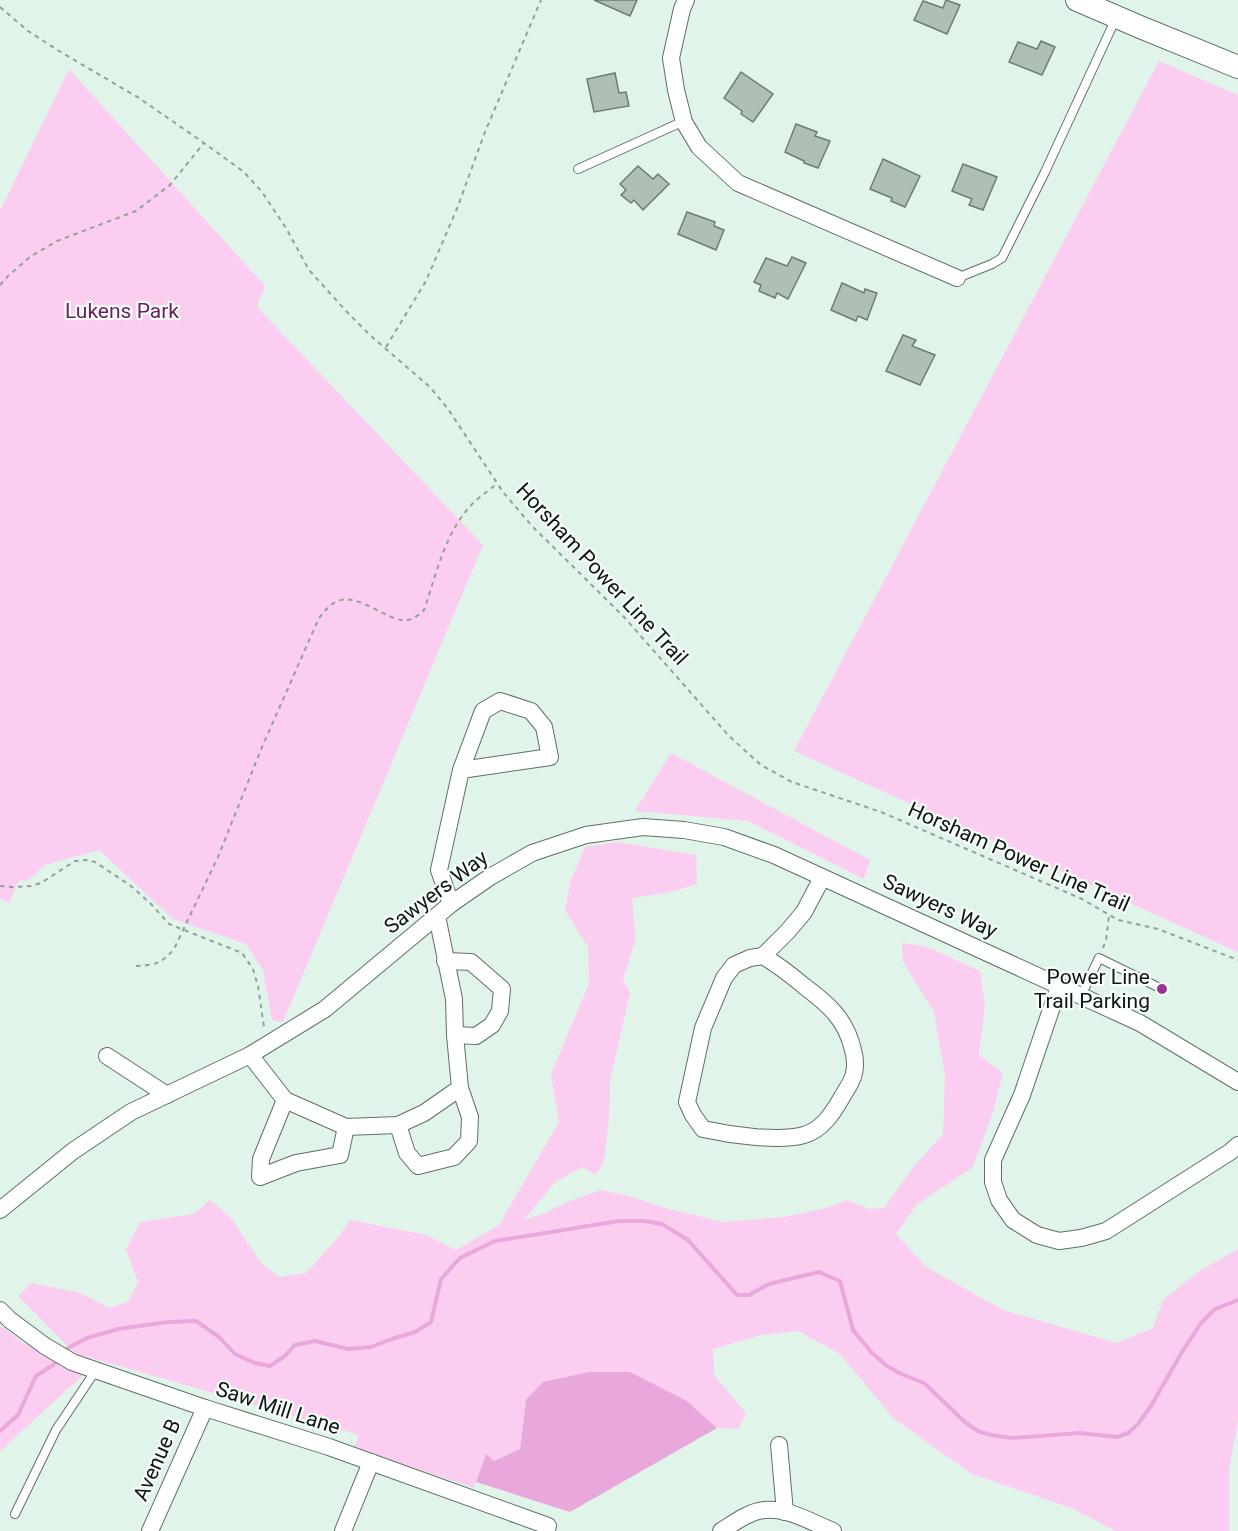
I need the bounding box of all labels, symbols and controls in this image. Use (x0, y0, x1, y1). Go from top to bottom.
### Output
park label: Lukens Park (65, 299, 179, 323)
street label: Horsham Power Line Trail (511, 478, 693, 670)
street label: Horsham Power Line Trail (905, 797, 1133, 917)
street label: Sawyers Way (380, 845, 492, 939)
street label: Sawyers Way (879, 869, 1001, 943)
place label: Power Line Trail Parking (1034, 965, 1150, 1013)
marker: Power Line Trail Parking (1155, 982, 1169, 996)
street label: Saw Mill Lane (213, 1377, 343, 1439)
street label: Avenue B (128, 1415, 186, 1505)

